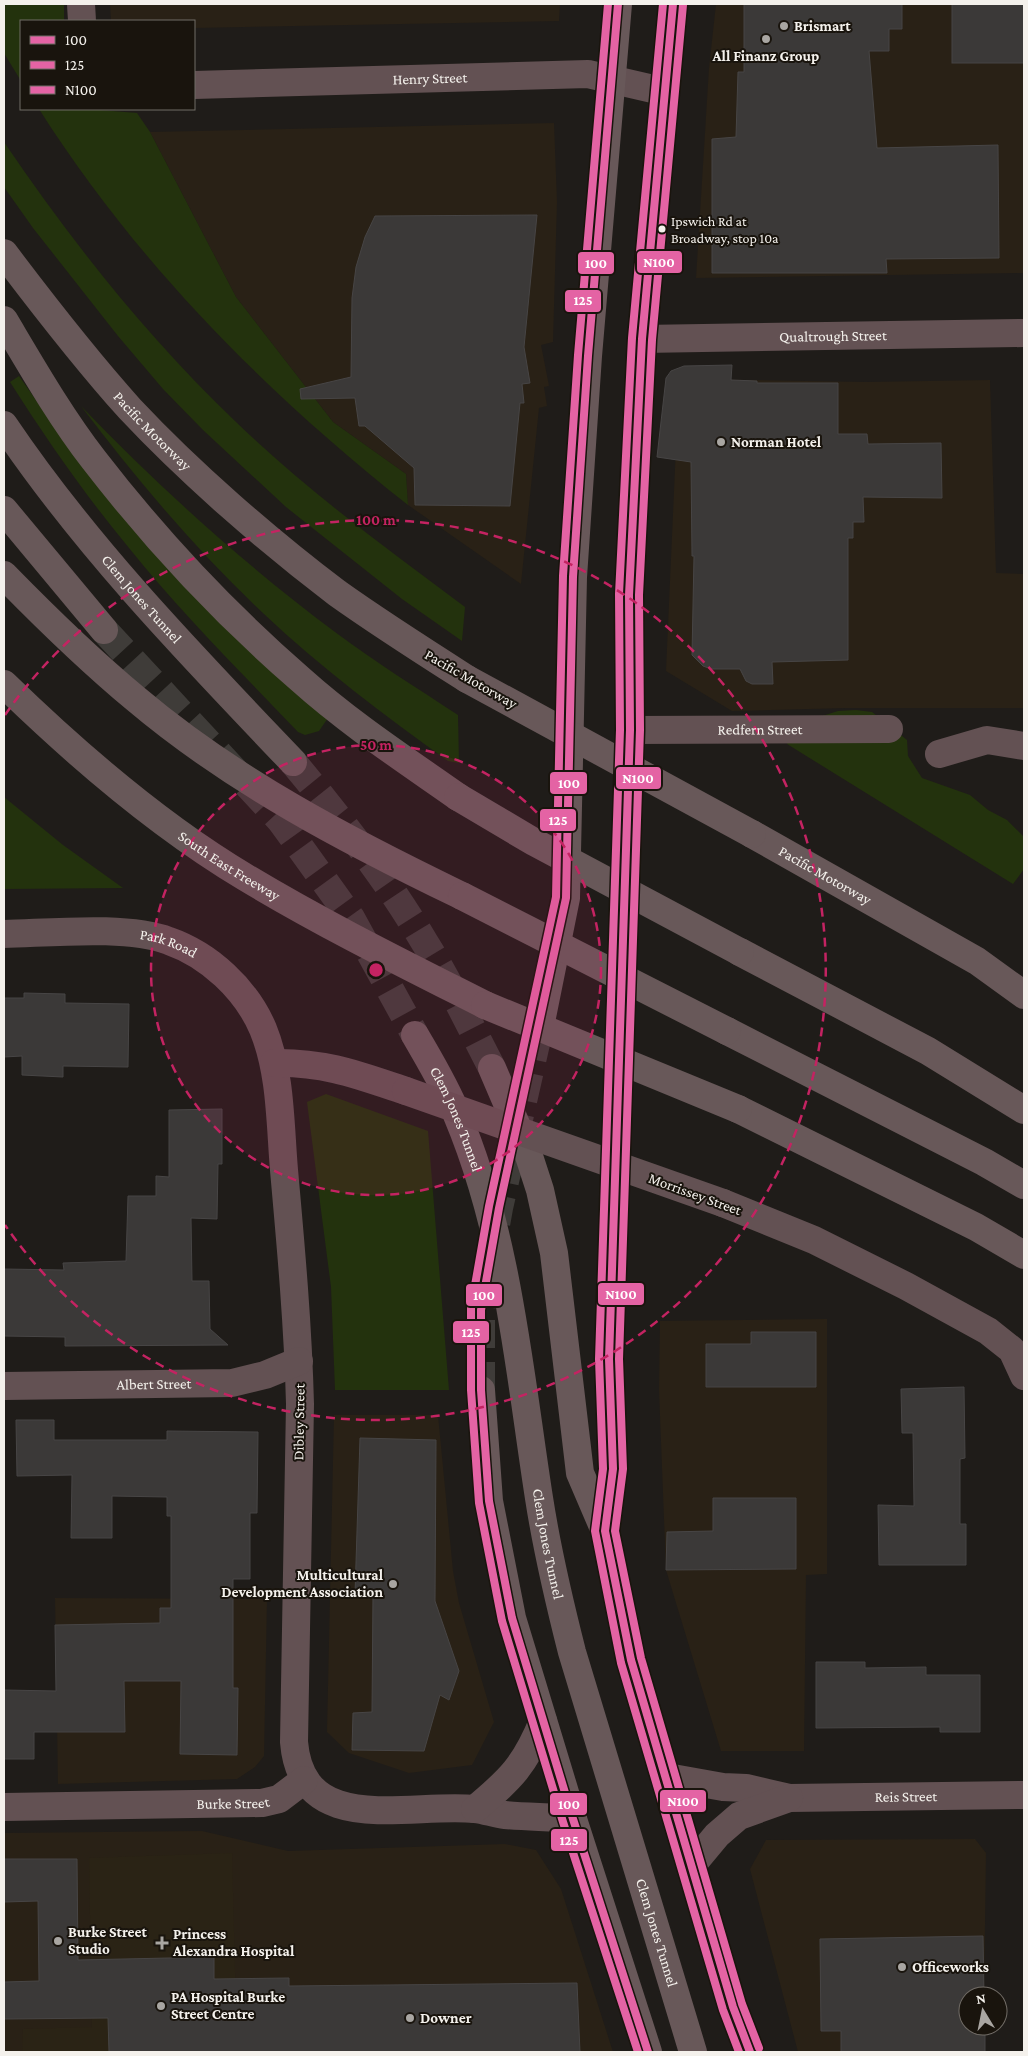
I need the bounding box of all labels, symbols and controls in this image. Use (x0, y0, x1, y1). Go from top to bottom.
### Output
place label: Brismart (794, 18, 851, 34)
legend (20, 20, 195, 110)
marker: Brismart (778, 20, 790, 32)
text: 100 (65, 32, 87, 48)
marker: All Finanz Group (760, 33, 772, 45)
place label: All Finanz Group (712, 48, 819, 64)
text: 125 (65, 57, 84, 73)
street label: Henry Street (392, 69, 469, 88)
text: N100 (65, 82, 97, 98)
place label: Ipswich Rd at Broadway, stop 10a (671, 213, 779, 246)
marker: Ipswich Rd at Broadway, stop 10a (657, 224, 667, 234)
line badge: N100 (636, 250, 683, 274)
line badge: 100 (577, 251, 615, 275)
text: N100 (643, 254, 675, 270)
text: 100 (585, 255, 607, 271)
line badge: 125 (564, 289, 602, 313)
text: 125 (573, 292, 593, 308)
street label: Qualtrough Street (779, 327, 888, 345)
street label: Pacific Motorway (110, 388, 194, 474)
place label: Norman Hotel (731, 434, 822, 450)
marker: Norman Hotel (715, 436, 727, 448)
text: 100 m (356, 512, 396, 528)
street label: Clem Jones Tunnel (98, 552, 185, 646)
street label: Pacific Motorway (422, 646, 520, 713)
street label: Redfern Street (717, 721, 804, 738)
text: 50 m (360, 737, 392, 753)
line badge: N100 (615, 766, 662, 790)
text: N100 (622, 770, 654, 786)
line badge: 100 (549, 771, 588, 795)
text: 100 (558, 775, 580, 791)
line badge: 125 (539, 808, 577, 832)
text: 125 (548, 812, 568, 828)
street label: South East Freeway (175, 828, 283, 905)
street label: Pacific Motorway (776, 843, 874, 909)
street label: Park Road (139, 926, 200, 961)
centre of rings (367, 961, 385, 979)
street label: Clem Jones Tunnel (427, 1064, 485, 1174)
street label: Morrissey Street (646, 1170, 745, 1220)
line badge: N100 (597, 1282, 645, 1306)
line badge: 100 (465, 1283, 503, 1307)
text: N100 (605, 1286, 637, 1302)
text: 100 (473, 1287, 495, 1303)
line badge: 125 (452, 1320, 490, 1344)
text: 125 (461, 1324, 481, 1340)
street label: Albert Street (116, 1376, 193, 1393)
street label: Dibley Street (290, 1382, 309, 1461)
street label: Clem Jones Tunnel (530, 1488, 567, 1601)
place label: Multicultural Development Association (221, 1567, 384, 1600)
marker: Multicultural Development Association (387, 1578, 399, 1590)
street label: Reis Street (875, 1788, 938, 1805)
line badge: N100 (659, 1789, 707, 1813)
line badge: 100 (549, 1792, 588, 1816)
street label: Burke Street (196, 1793, 272, 1812)
text: N100 (667, 1793, 699, 1809)
text: 100 (558, 1796, 580, 1812)
line badge: 125 (550, 1828, 588, 1852)
text: 125 (559, 1832, 579, 1848)
street label: Clem Jones Tunnel (633, 1877, 681, 1989)
place label: Burke Street Studio (68, 1924, 147, 1957)
place label: Princess Alexandra Hospital (172, 1926, 295, 1959)
marker: Burke Street Studio (52, 1935, 64, 1947)
marker: Princess Alexandra Hospital (155, 1936, 169, 1950)
place label: Officeworks (912, 1959, 989, 1975)
marker: Officeworks (896, 1961, 908, 1973)
north arrow (958, 1986, 1008, 2036)
place label: PA Hospital Burke Street Centre (171, 1989, 285, 2022)
text: N (975, 1989, 987, 2007)
marker: PA Hospital Burke Street Centre (155, 2000, 167, 2012)
place label: Downer (420, 2010, 472, 2026)
marker: Downer (404, 2012, 416, 2024)

